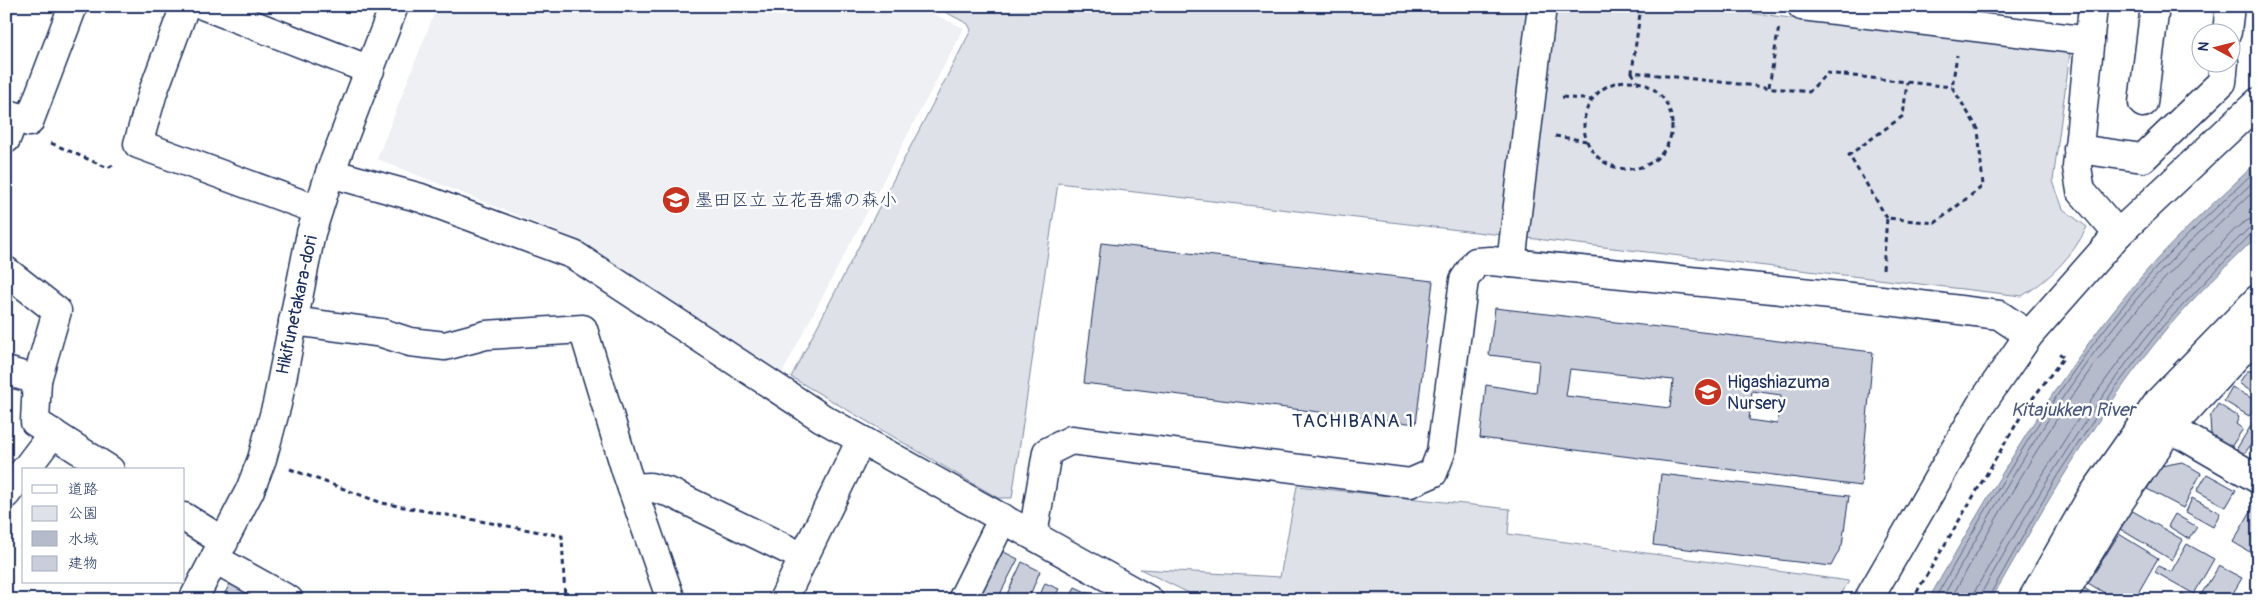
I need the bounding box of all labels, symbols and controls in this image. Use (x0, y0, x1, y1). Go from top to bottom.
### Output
north arrow (2192, 22, 2242, 72)
text: N (2195, 41, 2213, 52)
school or university icon: 墨田区立 立花吾嬬の森小 (661, 185, 691, 215)
place label: 墨田区立 立花吾嬬の森小 (695, 189, 897, 212)
street label: Hikifunetakara-dori (271, 233, 323, 377)
place label: Higashiazuma Nursery (1727, 371, 1830, 415)
school or university icon: Higashiazuma Nursery (1693, 377, 1723, 407)
water label: Kitajukken River (2011, 398, 2137, 422)
district label: TACHIBANA 1 (1292, 409, 1414, 433)
legend (22, 468, 185, 584)
text: 道路 (68, 480, 98, 499)
text: 公園 (68, 504, 98, 523)
text: 水域 (68, 530, 98, 549)
text: 建物 (68, 554, 98, 573)

